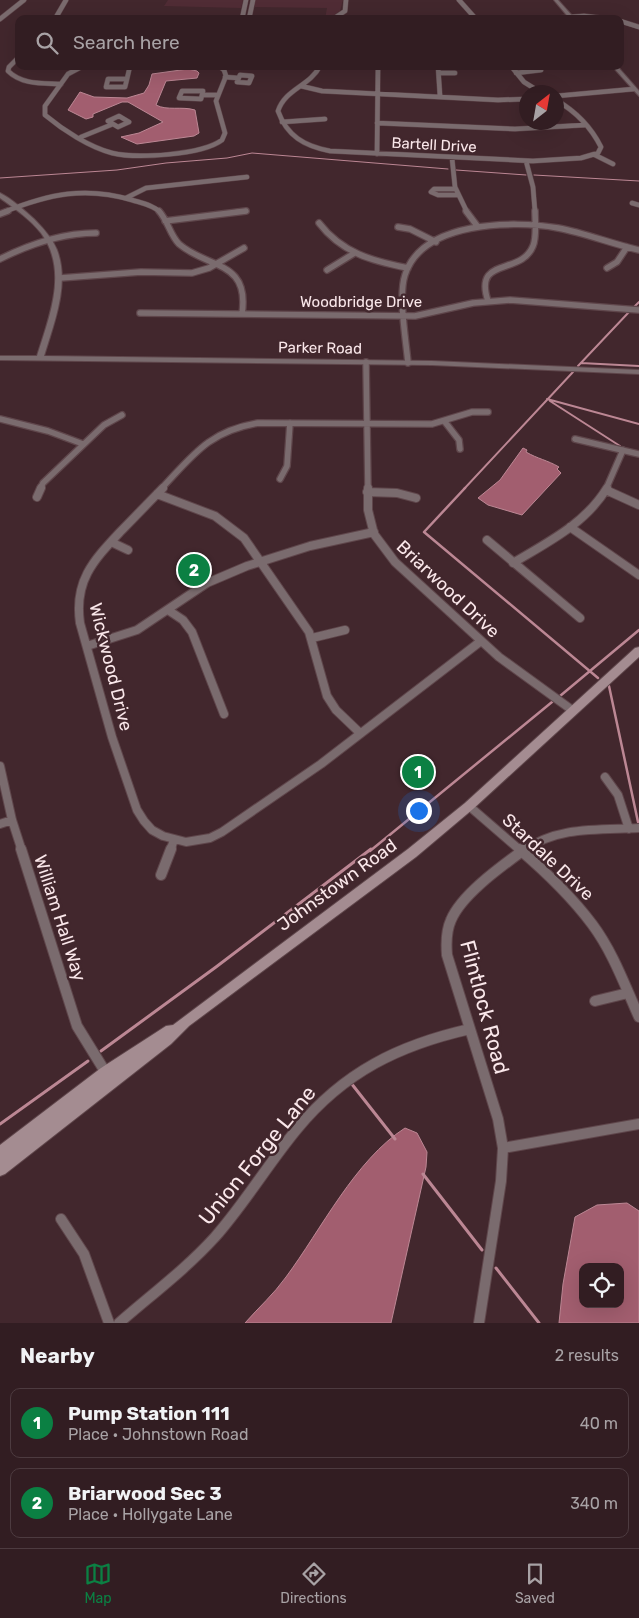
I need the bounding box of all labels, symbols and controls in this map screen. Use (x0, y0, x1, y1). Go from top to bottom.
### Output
search box (15, 15, 624, 70)
icon: search (33, 29, 61, 57)
text: Search here (73, 31, 180, 54)
north arrow (519, 85, 564, 130)
street label: Bartell Drive (391, 134, 477, 156)
street label: Woodbridge Drive (300, 293, 422, 311)
street label: Parker Road (278, 338, 362, 358)
street label: Briarwood Drive (392, 536, 504, 642)
pin: 2 (178, 551, 210, 589)
street label: Wickwood Drive (84, 601, 138, 733)
pin: 1 (402, 753, 434, 791)
your location (406, 798, 432, 824)
street label: Stardale Drive (497, 809, 599, 905)
street label: Johnstown Road (273, 834, 401, 936)
street label: William Hall Way (29, 852, 91, 984)
street label: Flintlock Road (455, 937, 515, 1077)
street label: Union Forge Lane (193, 1080, 321, 1230)
map controls (579, 1263, 624, 1308)
button: locate (579, 1263, 624, 1308)
text: Nearby (20, 1343, 95, 1368)
text: 2 results (555, 1346, 619, 1365)
text: Pump Station 111 (68, 1402, 230, 1425)
text: 1 (33, 1414, 41, 1433)
text: 40 m (580, 1414, 618, 1433)
text: Place · Johnstown Road (68, 1425, 248, 1444)
text: Briarwood Sec 3 (68, 1482, 222, 1505)
text: 2 (32, 1494, 42, 1513)
text: 340 m (570, 1494, 618, 1513)
text: Place · Hollygate Lane (68, 1505, 233, 1524)
tab: Map (84, 1560, 112, 1607)
tab: Directions (280, 1560, 347, 1607)
tab: Saved (515, 1560, 555, 1607)

